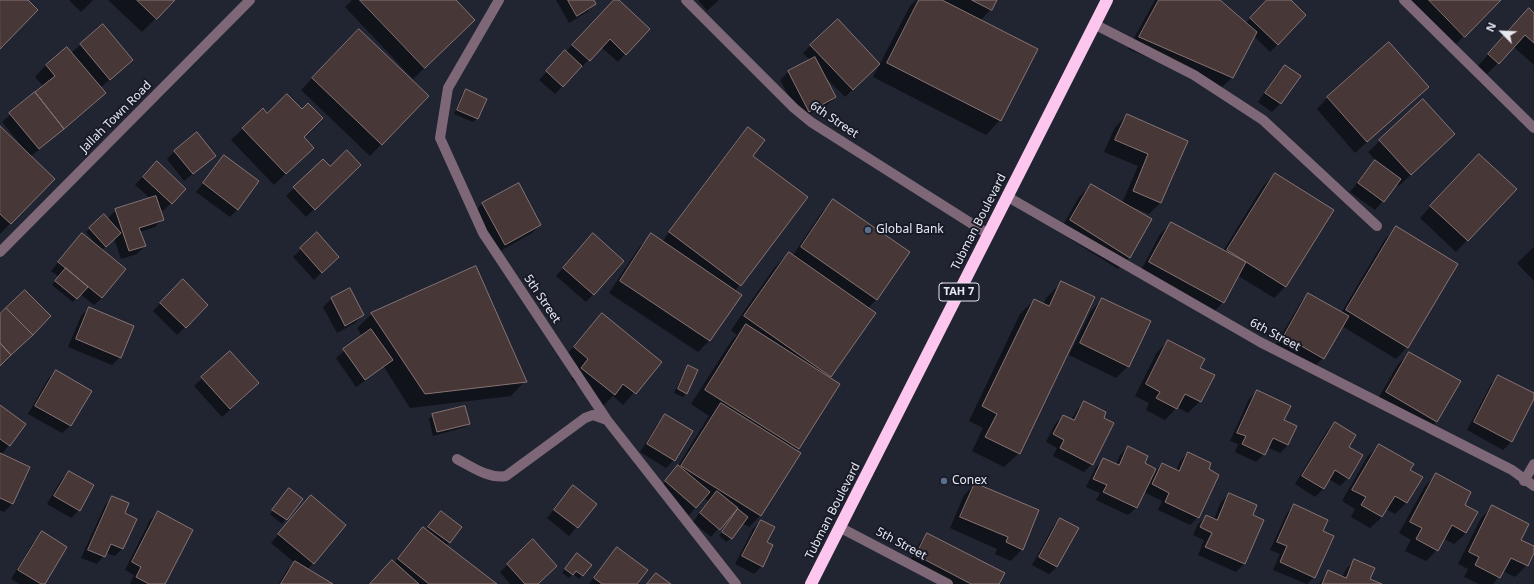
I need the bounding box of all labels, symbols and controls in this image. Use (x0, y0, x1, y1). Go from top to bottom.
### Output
north arrow (1482, 12, 1522, 52)
text: N (1482, 20, 1499, 34)
street label: Jallah Town Road (77, 78, 155, 156)
street label: 6th Street (807, 99, 861, 141)
street label: Tubman Boulevard (948, 171, 1010, 273)
place label: Global Bank (876, 223, 944, 237)
marker: Global Bank (863, 225, 873, 235)
street label: 5th Street (521, 272, 563, 326)
road number: TAH 7 (939, 283, 979, 301)
street label: 6th Street (1247, 316, 1303, 354)
street label: Tubman Boulevard (802, 460, 864, 562)
place label: Conex (952, 474, 987, 488)
marker: Conex (939, 476, 949, 486)
street label: 5th Street (873, 525, 929, 563)

